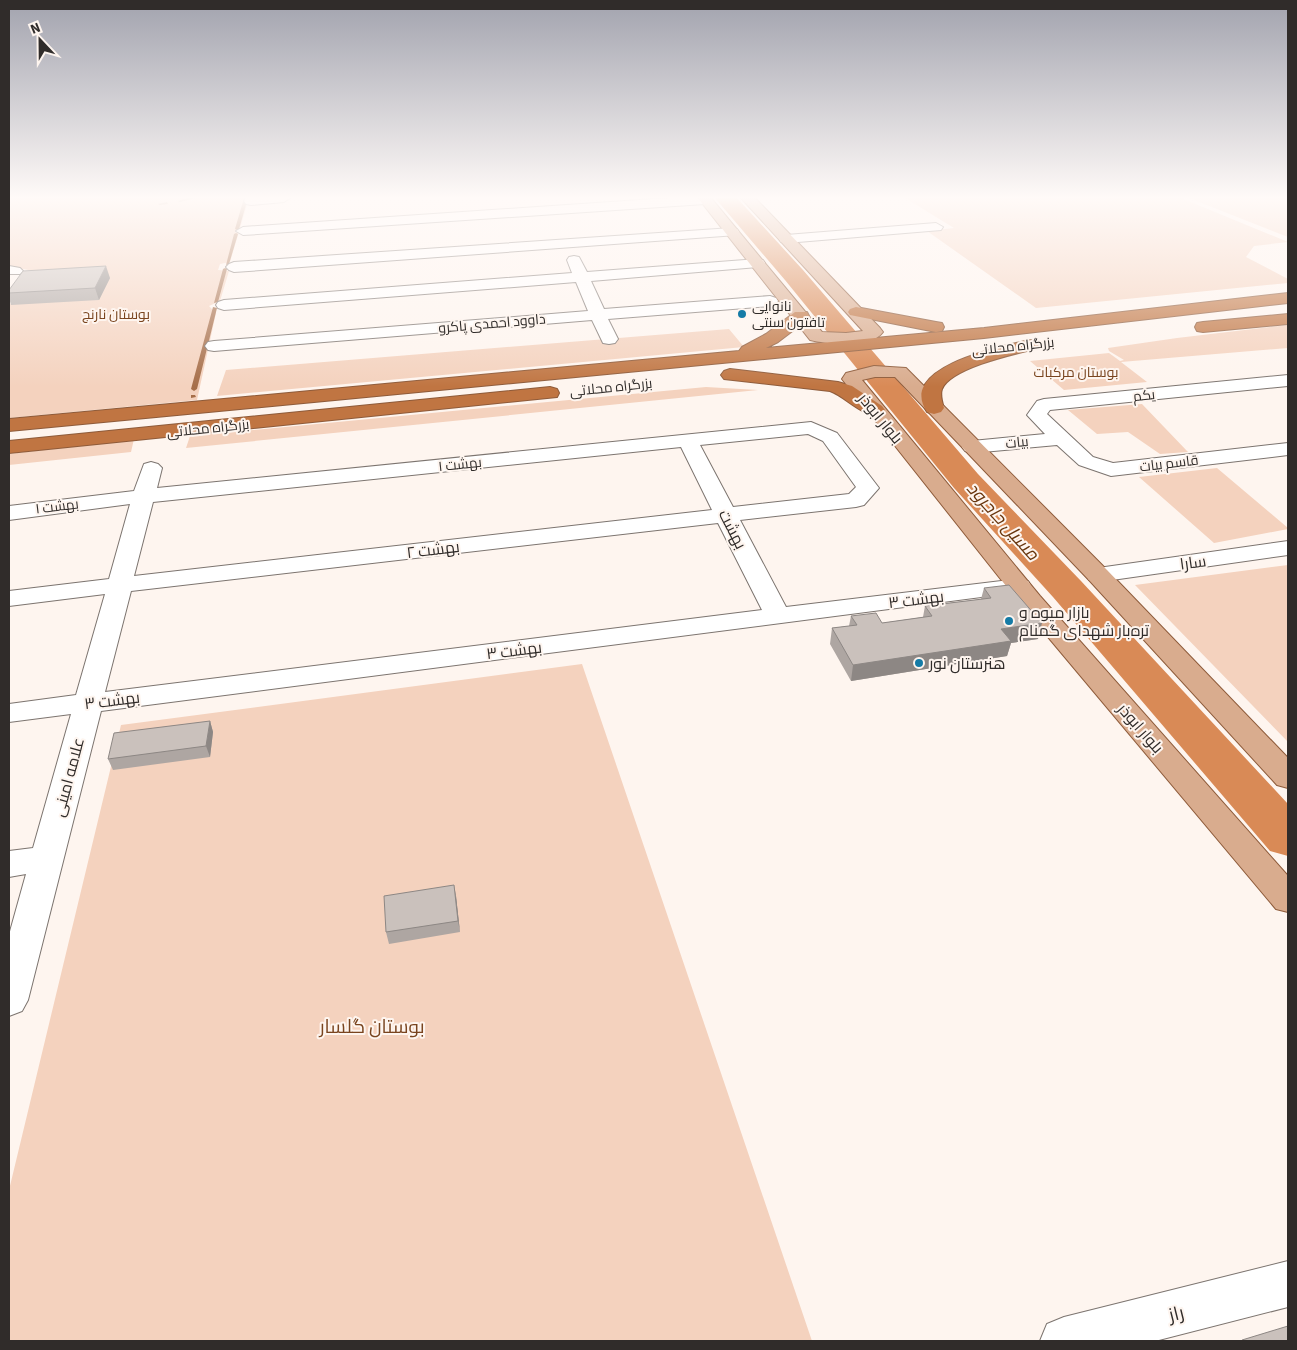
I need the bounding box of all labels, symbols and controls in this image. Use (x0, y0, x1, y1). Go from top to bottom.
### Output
north arrow (15, 15, 65, 65)
text: N (27, 18, 44, 40)
place label: نانوایی تافتون سنتی (752, 297, 825, 333)
park label: بوستان نارنج (82, 305, 150, 325)
marker: نانوایی تافتون سنتی (736, 308, 748, 320)
street label: داوود احمدی پاکرو (438, 309, 547, 339)
street label: بزرگراه محلاتی (971, 333, 1055, 361)
park label: بوستان مرکبات (1033, 363, 1119, 383)
street label: بزرگراه محلاتی (569, 374, 653, 402)
street label: یکم (1132, 385, 1156, 407)
street label: بلوار ابوذر (852, 388, 908, 449)
street label: بزرگراه محلاتی (166, 415, 250, 443)
street label: بیات (1005, 432, 1030, 454)
street label: قاسم بیات (1138, 450, 1200, 478)
street label: بهشت ۱ (437, 453, 483, 477)
water label: مسیل جاجرود (961, 477, 1045, 566)
street label: بهشت ۱ (34, 494, 80, 520)
street label: بهشت (713, 506, 751, 553)
street label: بهشت ۲ (405, 536, 461, 564)
street label: سارا (1179, 550, 1208, 576)
street label: بهشت ۳ (887, 586, 945, 614)
place label: بازار میوه و تره‌بار شهدای گمنام (1019, 602, 1150, 642)
marker: بازار میوه و تره‌بار شهدای گمنام (1003, 615, 1015, 627)
street label: بهشت ۳ (485, 637, 543, 665)
place label: هنرستان نور (928, 653, 1005, 675)
marker: هنرستان نور (913, 657, 925, 669)
street label: بهشت ۳ (83, 687, 141, 715)
street label: بلوار ابوذر (1112, 698, 1168, 758)
street label: علامه امینی (48, 735, 90, 819)
park label: بوستان گلسار (318, 1014, 425, 1041)
street label: راز (1165, 1300, 1187, 1330)

